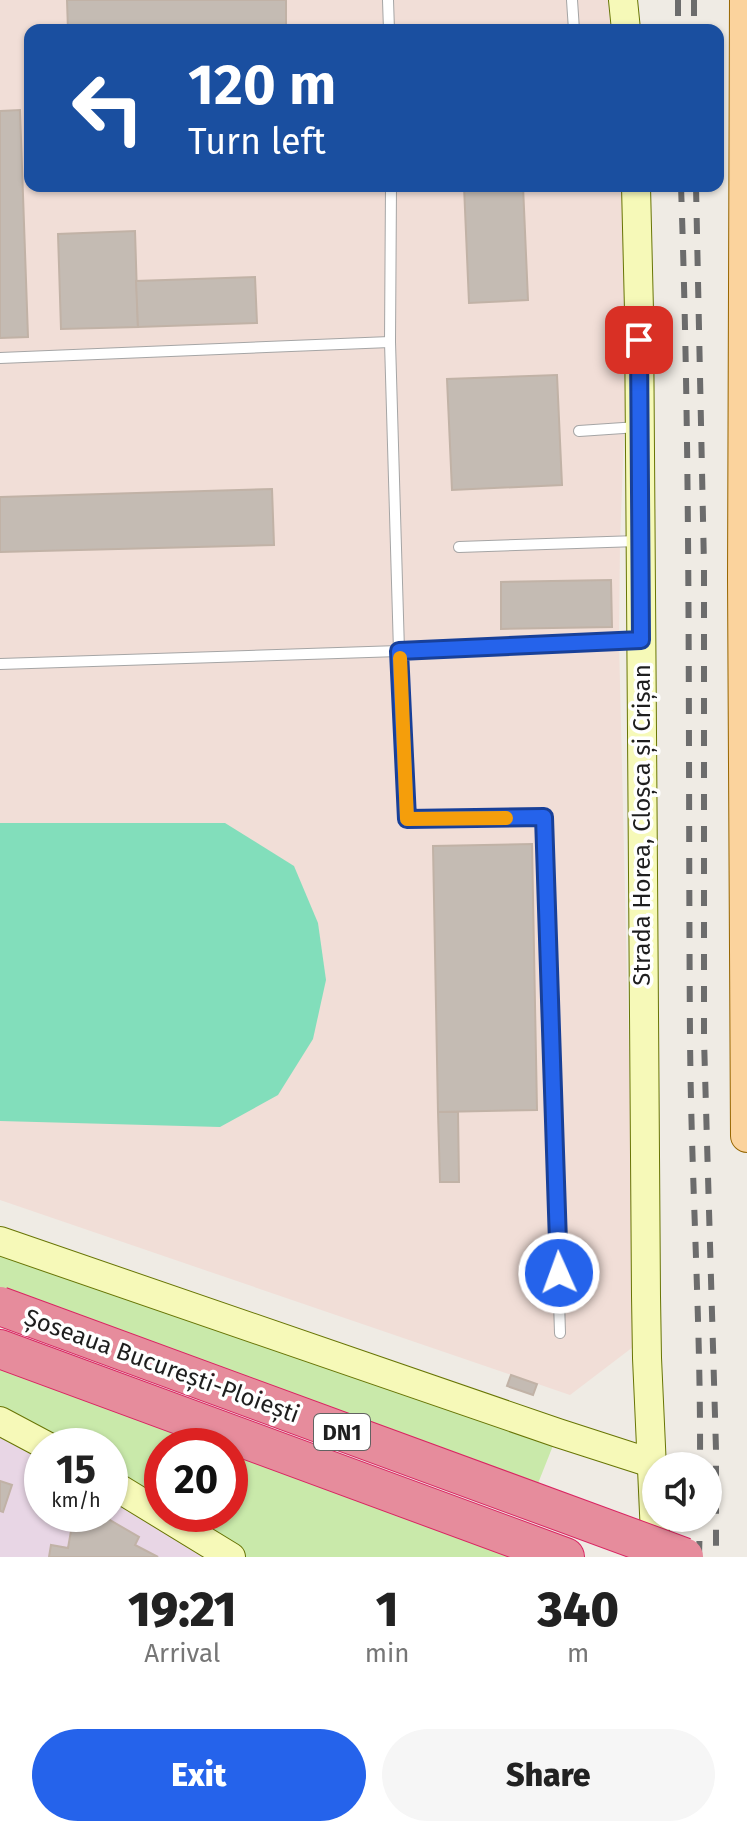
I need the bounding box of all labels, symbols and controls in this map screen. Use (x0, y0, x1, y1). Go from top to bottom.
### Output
text: 120 m (188, 52, 336, 119)
icon: left (56, 56, 160, 160)
text: Turn left (188, 120, 326, 164)
pin (605, 306, 673, 374)
icon: arrive (617, 318, 661, 362)
street label: Strada Horea, Cloșca și Crișan (628, 664, 657, 986)
position arrow (517, 1231, 601, 1315)
street label: Șoseaua București-Ploiești (20, 1303, 303, 1430)
road number: DN1 (314, 1414, 370, 1450)
speed limit sign: 20 (144, 1428, 248, 1532)
text: 15 (56, 1446, 96, 1494)
map controls (642, 1452, 722, 1532)
button: sound (642, 1452, 722, 1532)
text: km/h (51, 1488, 101, 1512)
text: 19:21 (128, 1581, 237, 1639)
text: 1 (376, 1581, 398, 1639)
text: 340 (538, 1581, 619, 1639)
text: Arrival (144, 1638, 220, 1669)
text: min (365, 1638, 409, 1669)
text: m (567, 1638, 589, 1669)
button: Exit (32, 1729, 366, 1821)
button: Share (382, 1729, 715, 1821)

